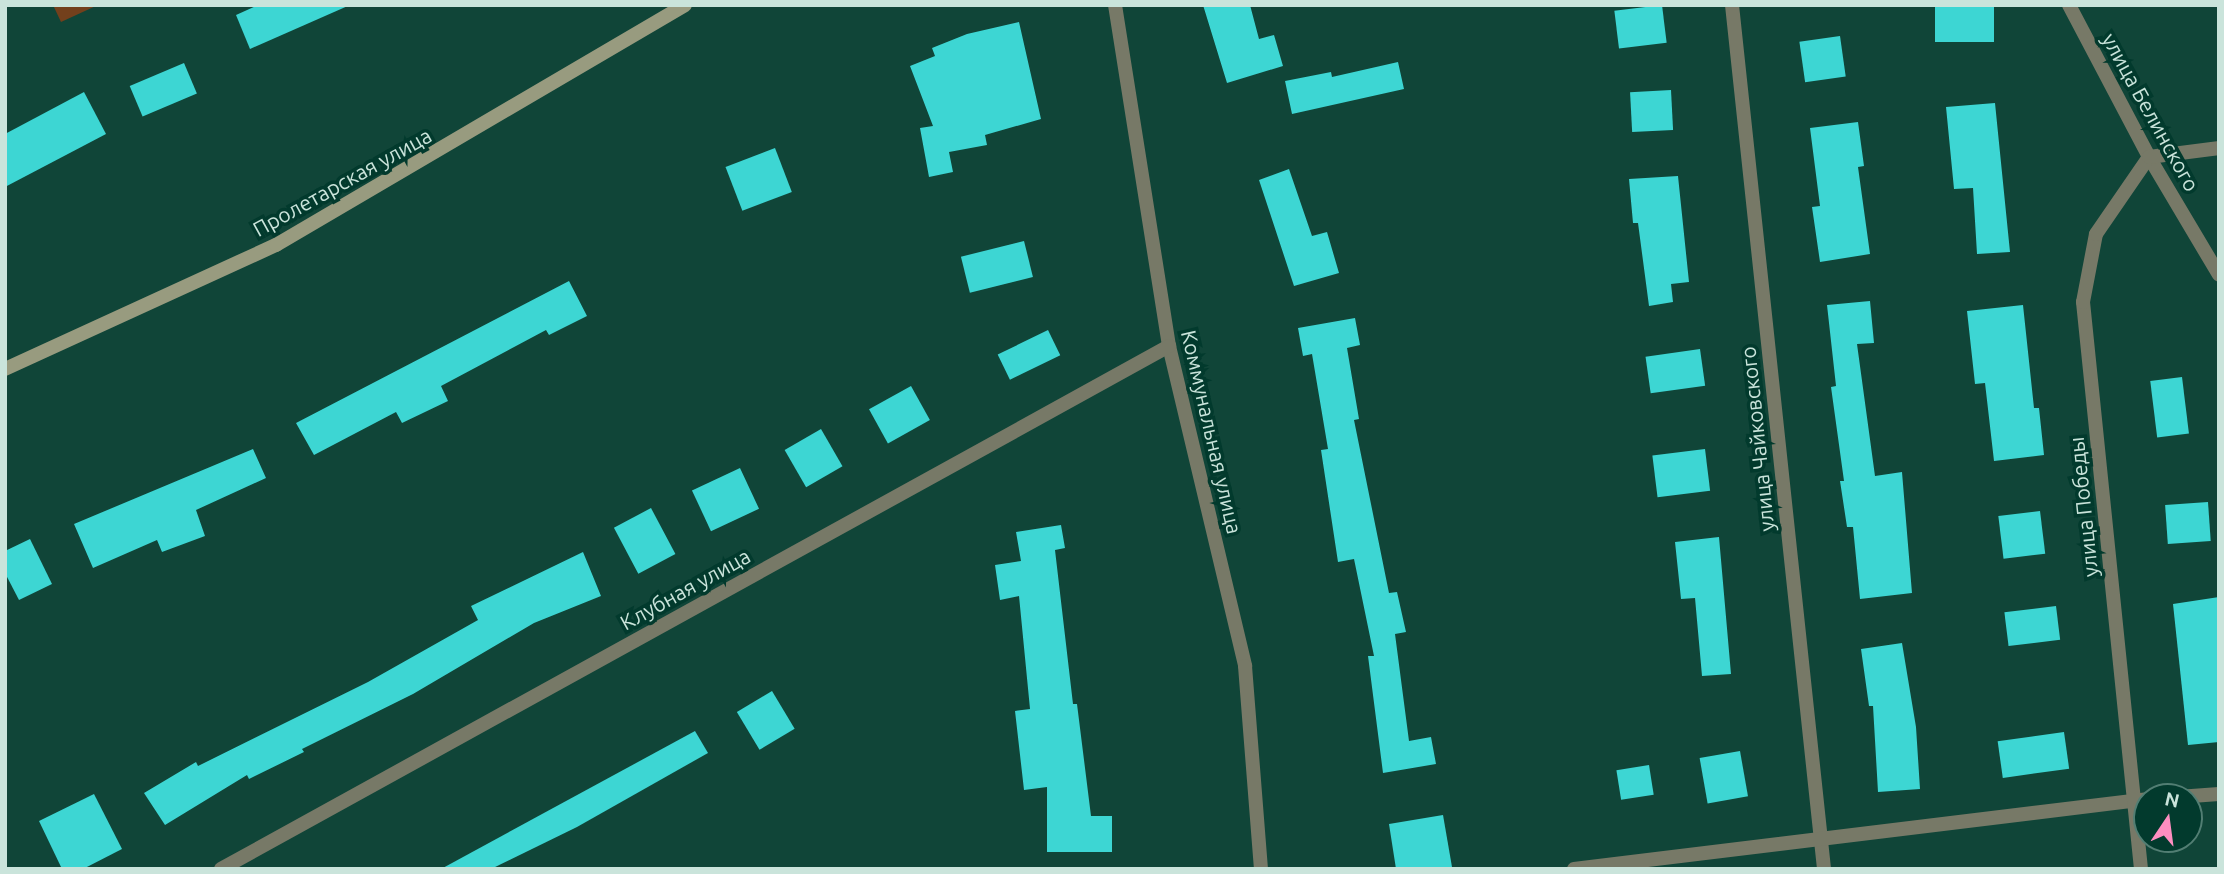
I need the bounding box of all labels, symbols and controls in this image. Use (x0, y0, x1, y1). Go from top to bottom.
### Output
street label: улица Белинского (2097, 28, 2205, 196)
street label: Пролетарская улица (248, 122, 436, 242)
street label: Коммунальная улица (1176, 328, 1248, 536)
street label: улица Чайковского (1735, 345, 1779, 533)
street label: улица Победы (2063, 436, 2103, 578)
street label: Клубная улица (616, 543, 754, 635)
north arrow (2133, 783, 2203, 853)
text: N (2163, 787, 2182, 812)

